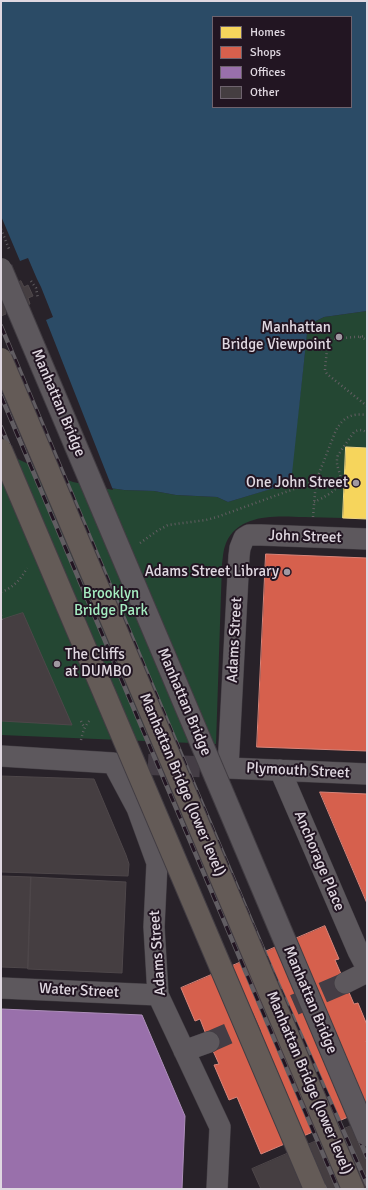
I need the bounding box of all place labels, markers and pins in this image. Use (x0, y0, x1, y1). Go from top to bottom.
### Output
place label: Manhattan Bridge Viewpoint (222, 319, 331, 354)
marker: Manhattan Bridge Viewpoint (334, 332, 344, 342)
place label: One John Street (246, 474, 348, 492)
marker: One John Street (351, 478, 361, 488)
place label: Adams Street Library (145, 563, 279, 581)
marker: Adams Street Library (282, 567, 292, 577)
place label: The Cliffs at DUMBO (65, 646, 132, 681)
marker: The Cliffs at DUMBO (52, 659, 62, 669)

